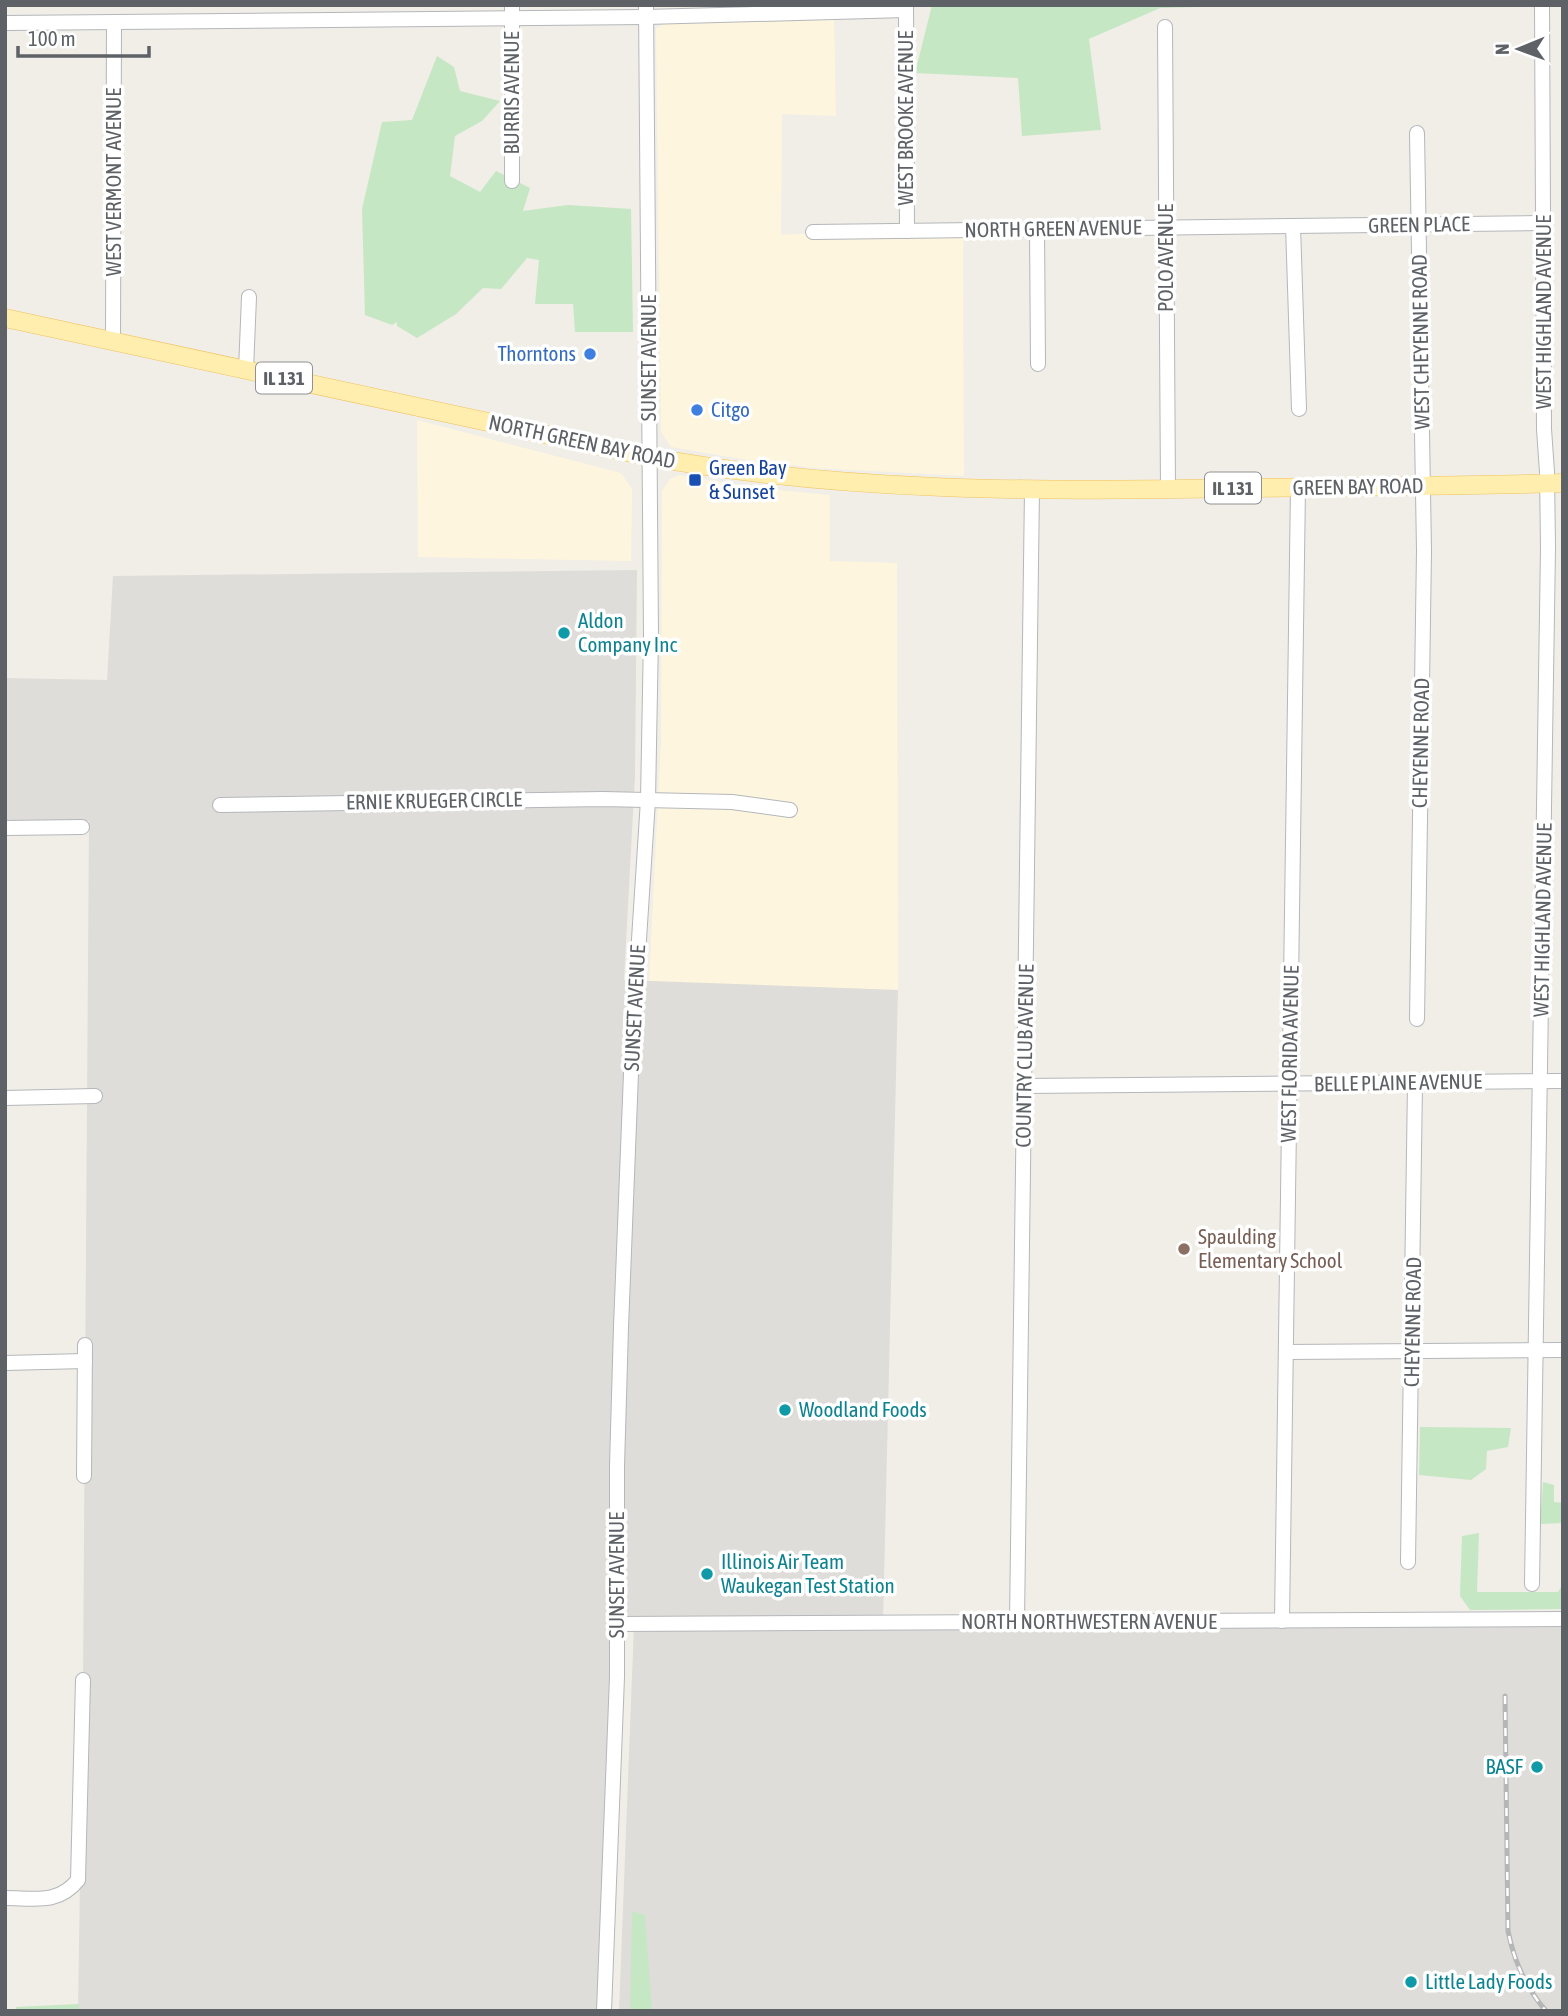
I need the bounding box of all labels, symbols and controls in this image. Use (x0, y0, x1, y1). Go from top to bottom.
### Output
scale bar (18, 14, 149, 58)
north arrow (1484, 14, 1554, 84)
text: 100 m (28, 26, 76, 50)
street label: BURRIS AVENUE (499, 31, 523, 155)
street label: WEST BROOKE AVENUE (893, 31, 917, 205)
text: N (1491, 43, 1513, 55)
street label: WEST VERMONT AVENUE (101, 88, 125, 276)
street label: POLO AVENUE (1153, 204, 1177, 312)
street label: GREEN PLACE (1368, 211, 1470, 237)
street label: NORTH GREEN AVENUE (964, 214, 1142, 242)
street label: WEST HIGHLAND AVENUE (1531, 215, 1555, 409)
street label: WEST CHEYENNE ROAD (1406, 254, 1434, 430)
street label: SUNSET AVENUE (636, 295, 660, 421)
place label: Thorntons (497, 341, 576, 365)
marker: Thorntons (582, 346, 598, 362)
road number: IL 131 (256, 362, 312, 394)
place label: Citgo (711, 397, 750, 421)
marker: Citgo (689, 402, 705, 418)
street label: NORTH GREEN BAY ROAD (487, 410, 678, 473)
place label: Green Bay & Sunset (709, 455, 787, 503)
marker: Green Bay & Sunset (687, 472, 703, 488)
road number: IL 131 (1205, 472, 1261, 503)
street label: GREEN BAY ROAD (1292, 473, 1424, 499)
place label: Aldon Company Inc (578, 608, 677, 656)
marker: Aldon Company Inc (556, 625, 572, 641)
street label: CHEYENNE ROAD (1407, 678, 1433, 808)
street label: ERNIE KRUEGER CIRCLE (346, 786, 522, 814)
street label: WEST HIGHLAND AVENUE (1528, 823, 1556, 1017)
street label: SUNSET AVENUE (619, 944, 649, 1072)
street label: COUNTRY CLUB AVENUE (1010, 964, 1038, 1148)
street label: WEST FLORIDA AVENUE (1275, 965, 1303, 1143)
street label: BELLE PLAINE AVENUE (1314, 1069, 1482, 1095)
place label: Spaulding Elementary School (1198, 1224, 1343, 1272)
marker: Spaulding Elementary School (1176, 1241, 1192, 1257)
street label: CHEYENNE ROAD (1399, 1257, 1425, 1387)
place label: Woodland Foods (799, 1397, 927, 1421)
marker: Woodland Foods (777, 1402, 793, 1418)
street label: SUNSET AVENUE (604, 1512, 628, 1638)
place label: Illinois Air Team Waukegan Test Station (721, 1549, 895, 1597)
marker: Illinois Air Team Waukegan Test Station (699, 1566, 715, 1582)
street label: NORTH NORTHWESTERN AVENUE (961, 1609, 1217, 1633)
place label: BASF (1485, 1754, 1524, 1778)
marker: BASF (1529, 1759, 1545, 1775)
place label: Little Lady Foods (1425, 1969, 1552, 1993)
marker: Little Lady Foods (1403, 1974, 1419, 1990)

